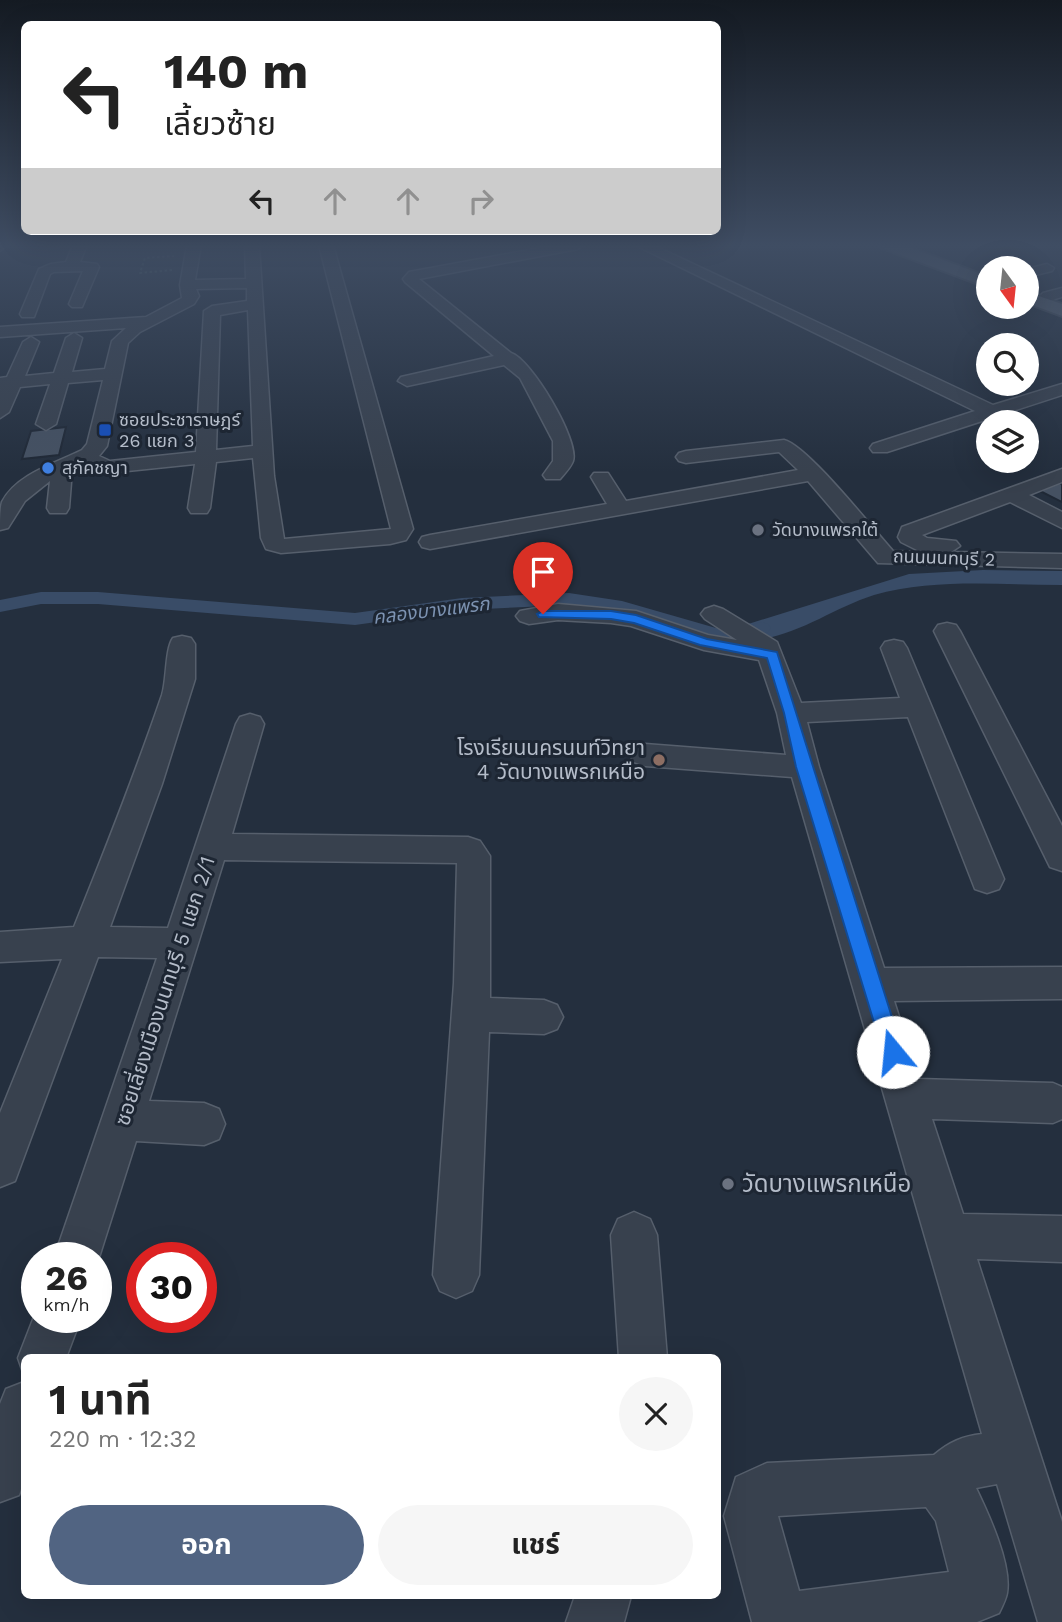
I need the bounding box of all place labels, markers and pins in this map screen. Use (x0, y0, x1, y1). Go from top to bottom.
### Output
place label: ซอยประชาราษฎร์ 26 แยก 3 (119, 409, 241, 451)
marker: ซอยประชาราษฎร์ 26 แยก 3 (97, 422, 113, 438)
place label: สุภัคชญา (62, 457, 128, 479)
marker: สุภัคชญา (40, 460, 56, 476)
place label: วัดบางแพรกใต้ (772, 519, 878, 540)
marker: วัดบางแพรกใต้ (750, 522, 766, 538)
pin (513, 542, 573, 614)
place label: โรงเรียนนครนนท์วิทยา 4 วัดบางแพรกเหนือ (457, 735, 645, 784)
marker: โรงเรียนนครนนท์วิทยา 4 วัดบางแพรกเหนือ (651, 752, 667, 768)
place label: วัดบางแพรกเหนือ (742, 1170, 911, 1198)
marker: วัดบางแพรกเหนือ (720, 1176, 736, 1192)

